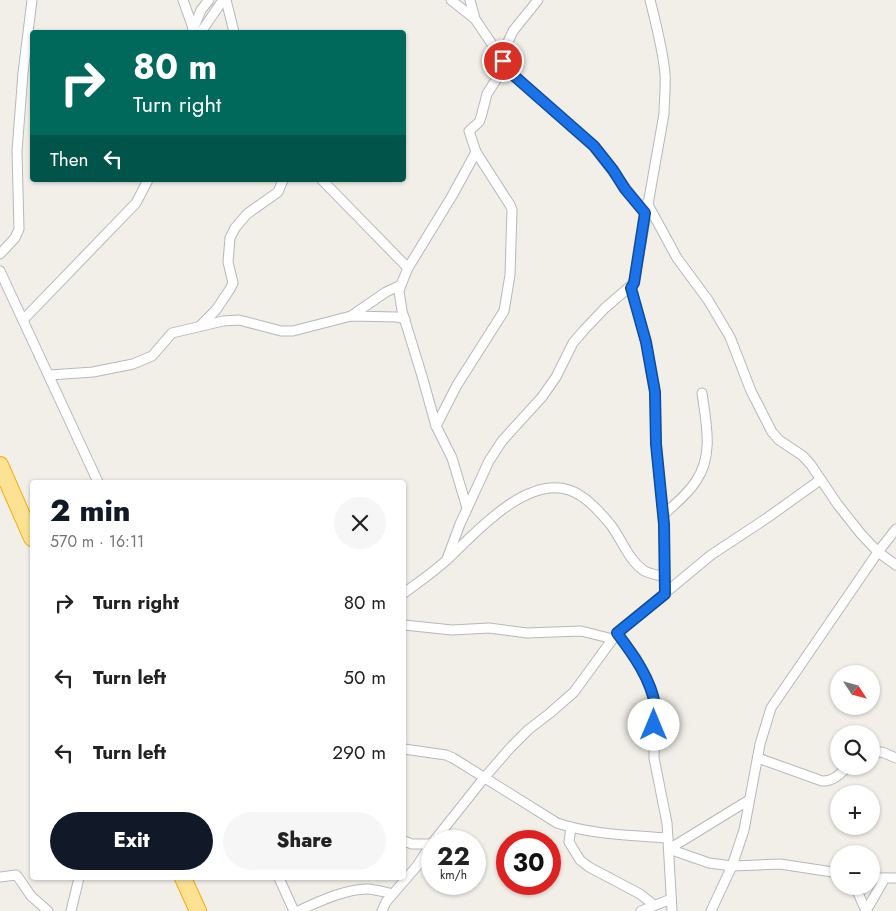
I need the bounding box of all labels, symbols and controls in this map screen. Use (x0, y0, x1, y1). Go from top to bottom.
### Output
pin (482, 40, 524, 82)
text: 80 m (133, 42, 217, 92)
icon: arrive (489, 47, 517, 75)
icon: right (50, 50, 115, 115)
text: Turn right (133, 88, 221, 120)
icon: left (99, 145, 127, 173)
text: Then (50, 146, 89, 173)
text: 2 min (50, 489, 131, 532)
button: close (334, 497, 386, 549)
text: 570 m · 16:11 (50, 530, 144, 553)
icon: right (50, 589, 78, 617)
text: Turn right (93, 589, 179, 616)
text: 80 m (344, 589, 386, 616)
icon: left (50, 664, 78, 692)
text: Turn left (93, 664, 166, 691)
text: 50 m (343, 664, 386, 691)
north arrow (830, 665, 880, 715)
map controls (830, 665, 880, 895)
position arrow (627, 698, 679, 750)
button: search (830, 725, 880, 775)
icon: left (50, 739, 78, 767)
text: Turn left (93, 739, 166, 766)
text: 290 m (332, 739, 386, 766)
button: + (830, 785, 880, 835)
button: Exit (50, 812, 213, 870)
button: Share (223, 812, 386, 870)
speed limit sign: 30 (496, 830, 561, 895)
text: 22 (437, 838, 470, 874)
button: − (830, 845, 880, 895)
text: km/h (440, 866, 467, 884)

